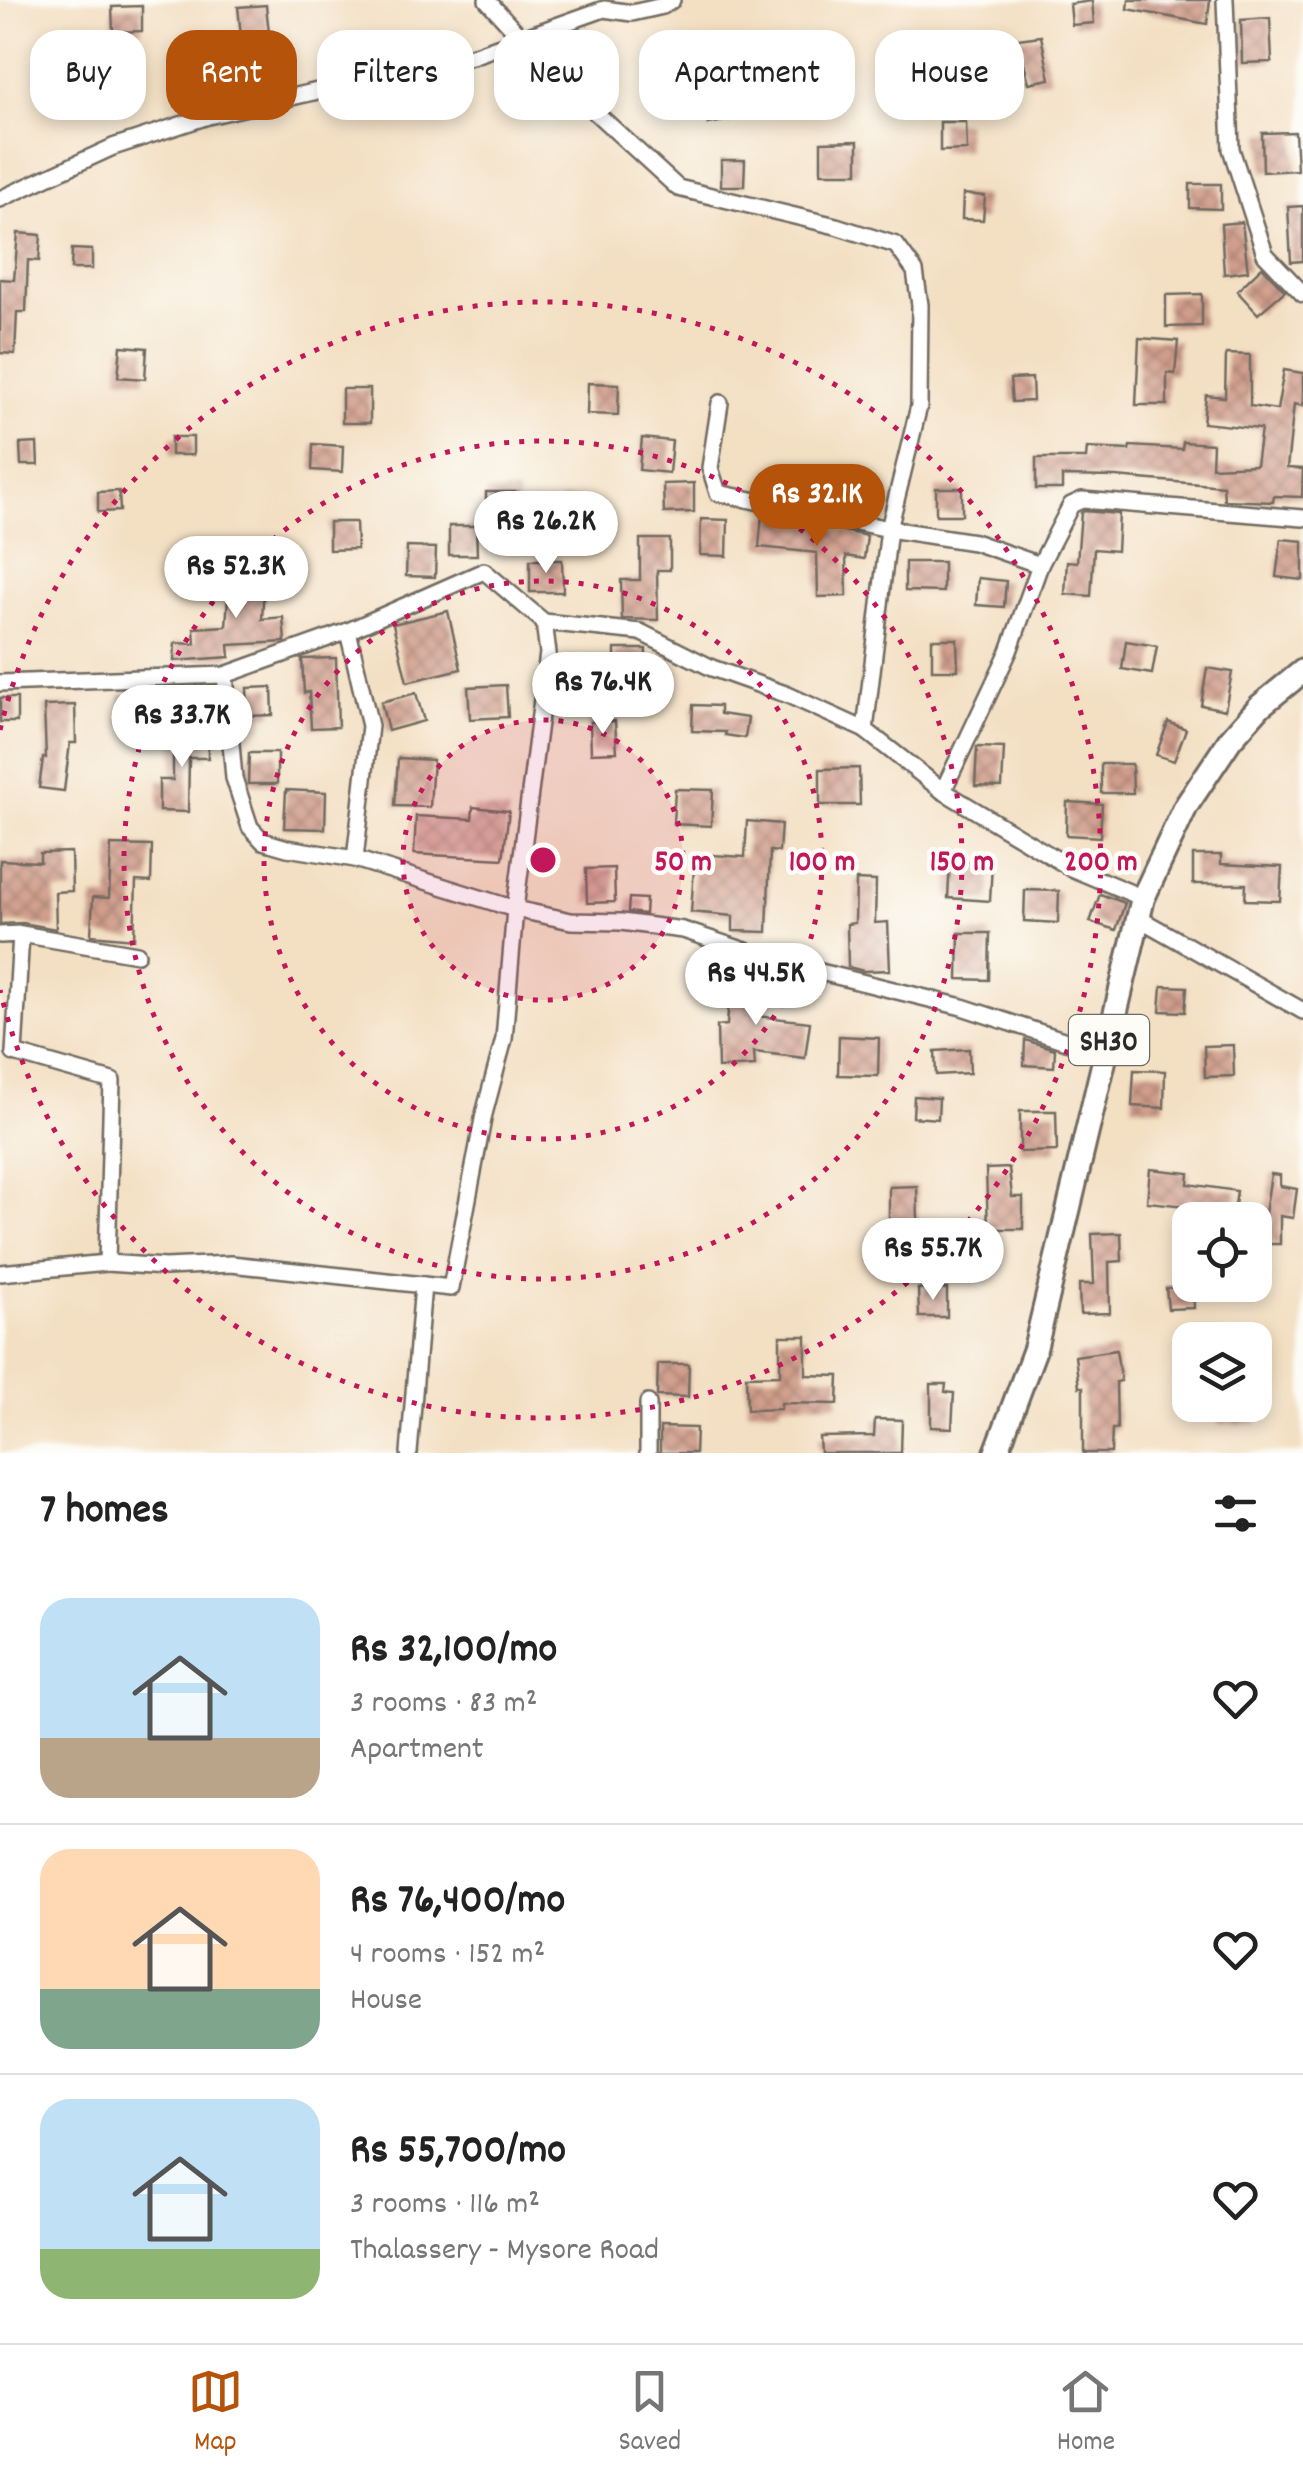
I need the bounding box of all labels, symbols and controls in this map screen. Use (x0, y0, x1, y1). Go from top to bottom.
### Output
chip: Buy (30, 30, 146, 120)
chip: Rent (166, 30, 297, 120)
chip: Filters (317, 30, 474, 120)
chip: New (494, 30, 619, 120)
chip: Apartment (639, 30, 855, 120)
chip: House (875, 30, 1024, 120)
pin: Rs 32.1K (714, 464, 920, 549)
text: Rs 32.1K (771, 473, 863, 519)
pin: Rs 26.2K (443, 491, 649, 576)
text: Rs 26.2K (496, 500, 596, 546)
pin: Rs 52.3K (133, 536, 339, 621)
text: Rs 52.3K (186, 545, 286, 591)
pin: Rs 76.4K (500, 652, 706, 737)
text: Rs 76.4K (554, 661, 652, 707)
pin: Rs 33.7K (79, 685, 285, 770)
text: Rs 33.7K (133, 694, 231, 740)
centre of rings (525, 842, 561, 878)
text: 50 m (654, 843, 712, 886)
text: 100 m (789, 843, 855, 886)
text: 150 m (930, 843, 994, 886)
text: 200 m (1064, 843, 1138, 886)
pin: Rs 44.5K (653, 943, 859, 1028)
text: Rs 44.5K (707, 952, 805, 998)
road number: SH30 (1069, 1015, 1149, 1065)
map controls (1172, 1202, 1272, 1422)
button: locate (1172, 1202, 1272, 1302)
pin: Rs 55.7K (830, 1218, 1036, 1303)
text: Rs 55.7K (884, 1227, 982, 1273)
button: layers (1172, 1322, 1272, 1422)
text: 7 homes (40, 1483, 169, 1543)
icon: filters (1208, 1486, 1263, 1541)
text: Rs 32,100/mo (350, 1622, 557, 1682)
icon: home (120, 1638, 240, 1758)
icon: heart (1208, 1671, 1263, 1726)
text: 3 rooms · 83 m² (350, 1682, 537, 1728)
text: Apartment (350, 1728, 484, 1774)
text: Rs 76,400/mo (350, 1873, 565, 1933)
icon: home (120, 1889, 240, 2009)
icon: heart (1208, 1922, 1263, 1977)
text: 4 rooms · 152 m² (350, 1933, 545, 1979)
text: House (350, 1979, 422, 2025)
text: Rs 55,700/mo (350, 2123, 566, 2183)
icon: home (120, 2139, 240, 2259)
icon: heart (1208, 2172, 1263, 2227)
text: 3 rooms · 116 m² (350, 2183, 540, 2229)
text: Thalassery - Mysore Road (350, 2229, 659, 2275)
tab: Map (188, 2364, 243, 2464)
tab: Saved (619, 2364, 681, 2464)
tab: Home (1057, 2364, 1115, 2464)

